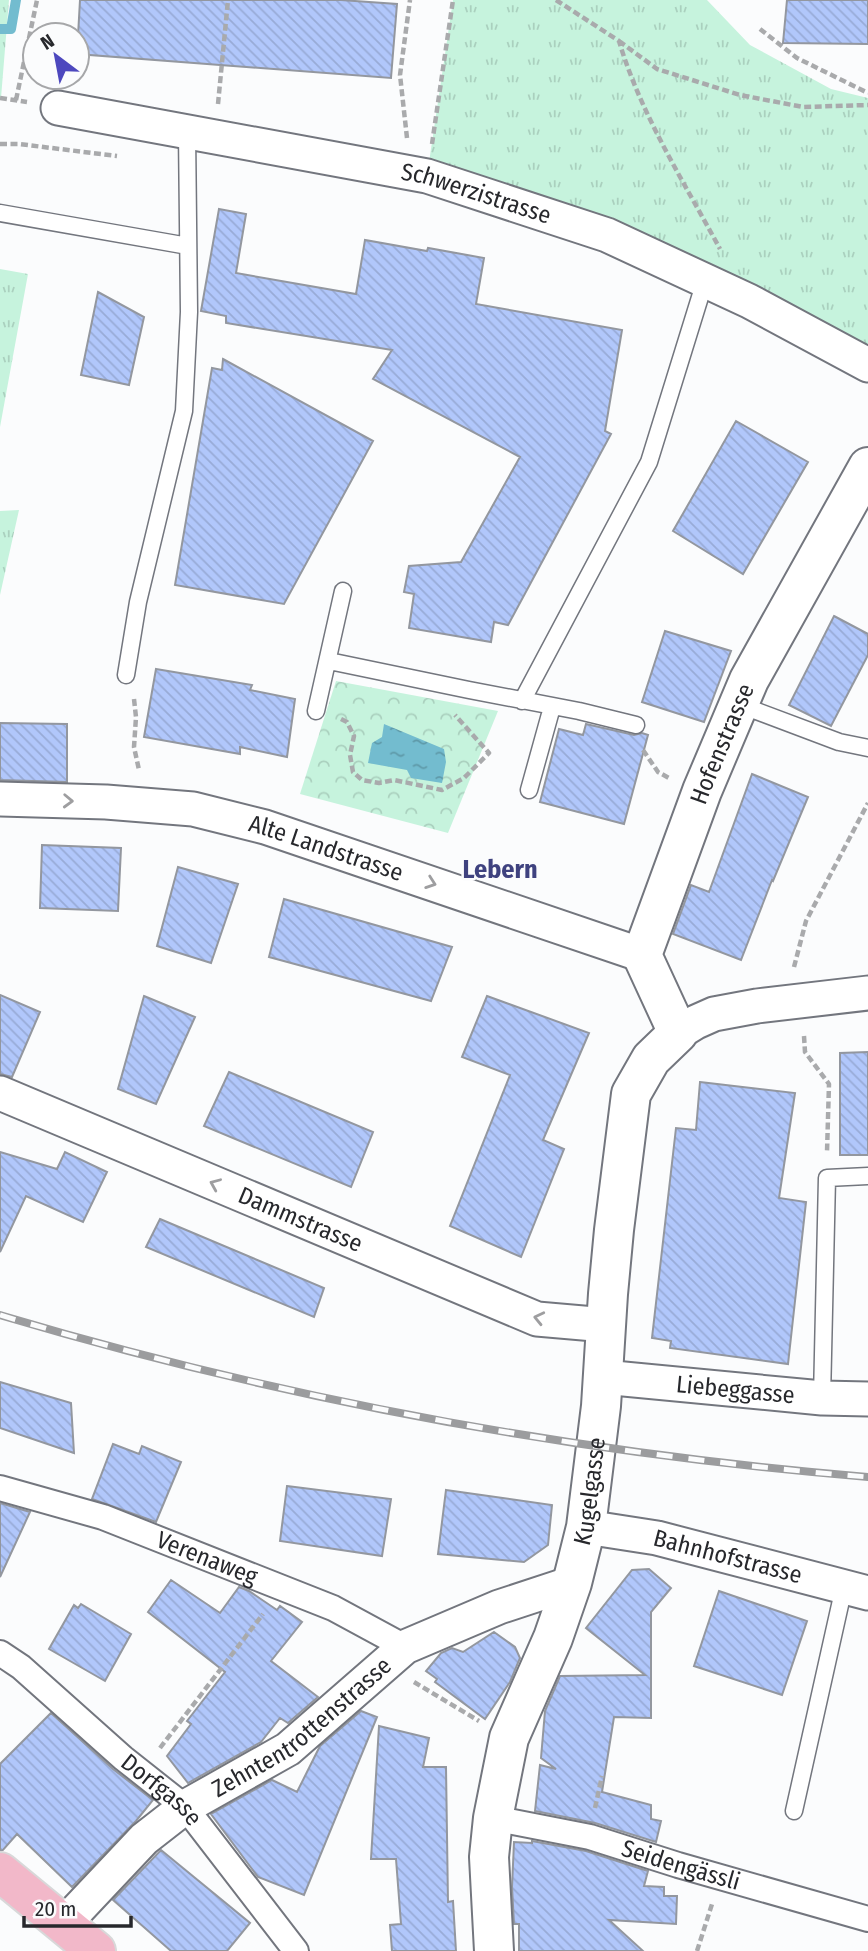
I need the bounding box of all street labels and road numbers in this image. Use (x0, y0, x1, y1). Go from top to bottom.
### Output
street label: Schwerzistrasse (399, 158, 554, 230)
street label: Hofenstrasse (684, 679, 760, 808)
street label: Alte Landstrasse (246, 810, 407, 887)
street label: Dammstrasse (234, 1181, 367, 1258)
street label: Liebeggasse (675, 1370, 796, 1409)
street label: Kugelgasse (568, 1436, 611, 1548)
street label: Bahnhofstrasse (651, 1524, 805, 1589)
street label: Verenaweg (153, 1526, 262, 1591)
street label: Zehntentrottenstrasse (207, 1651, 397, 1803)
street label: Dorfgasse (116, 1748, 208, 1831)
street label: Seidengässli (618, 1834, 743, 1896)

